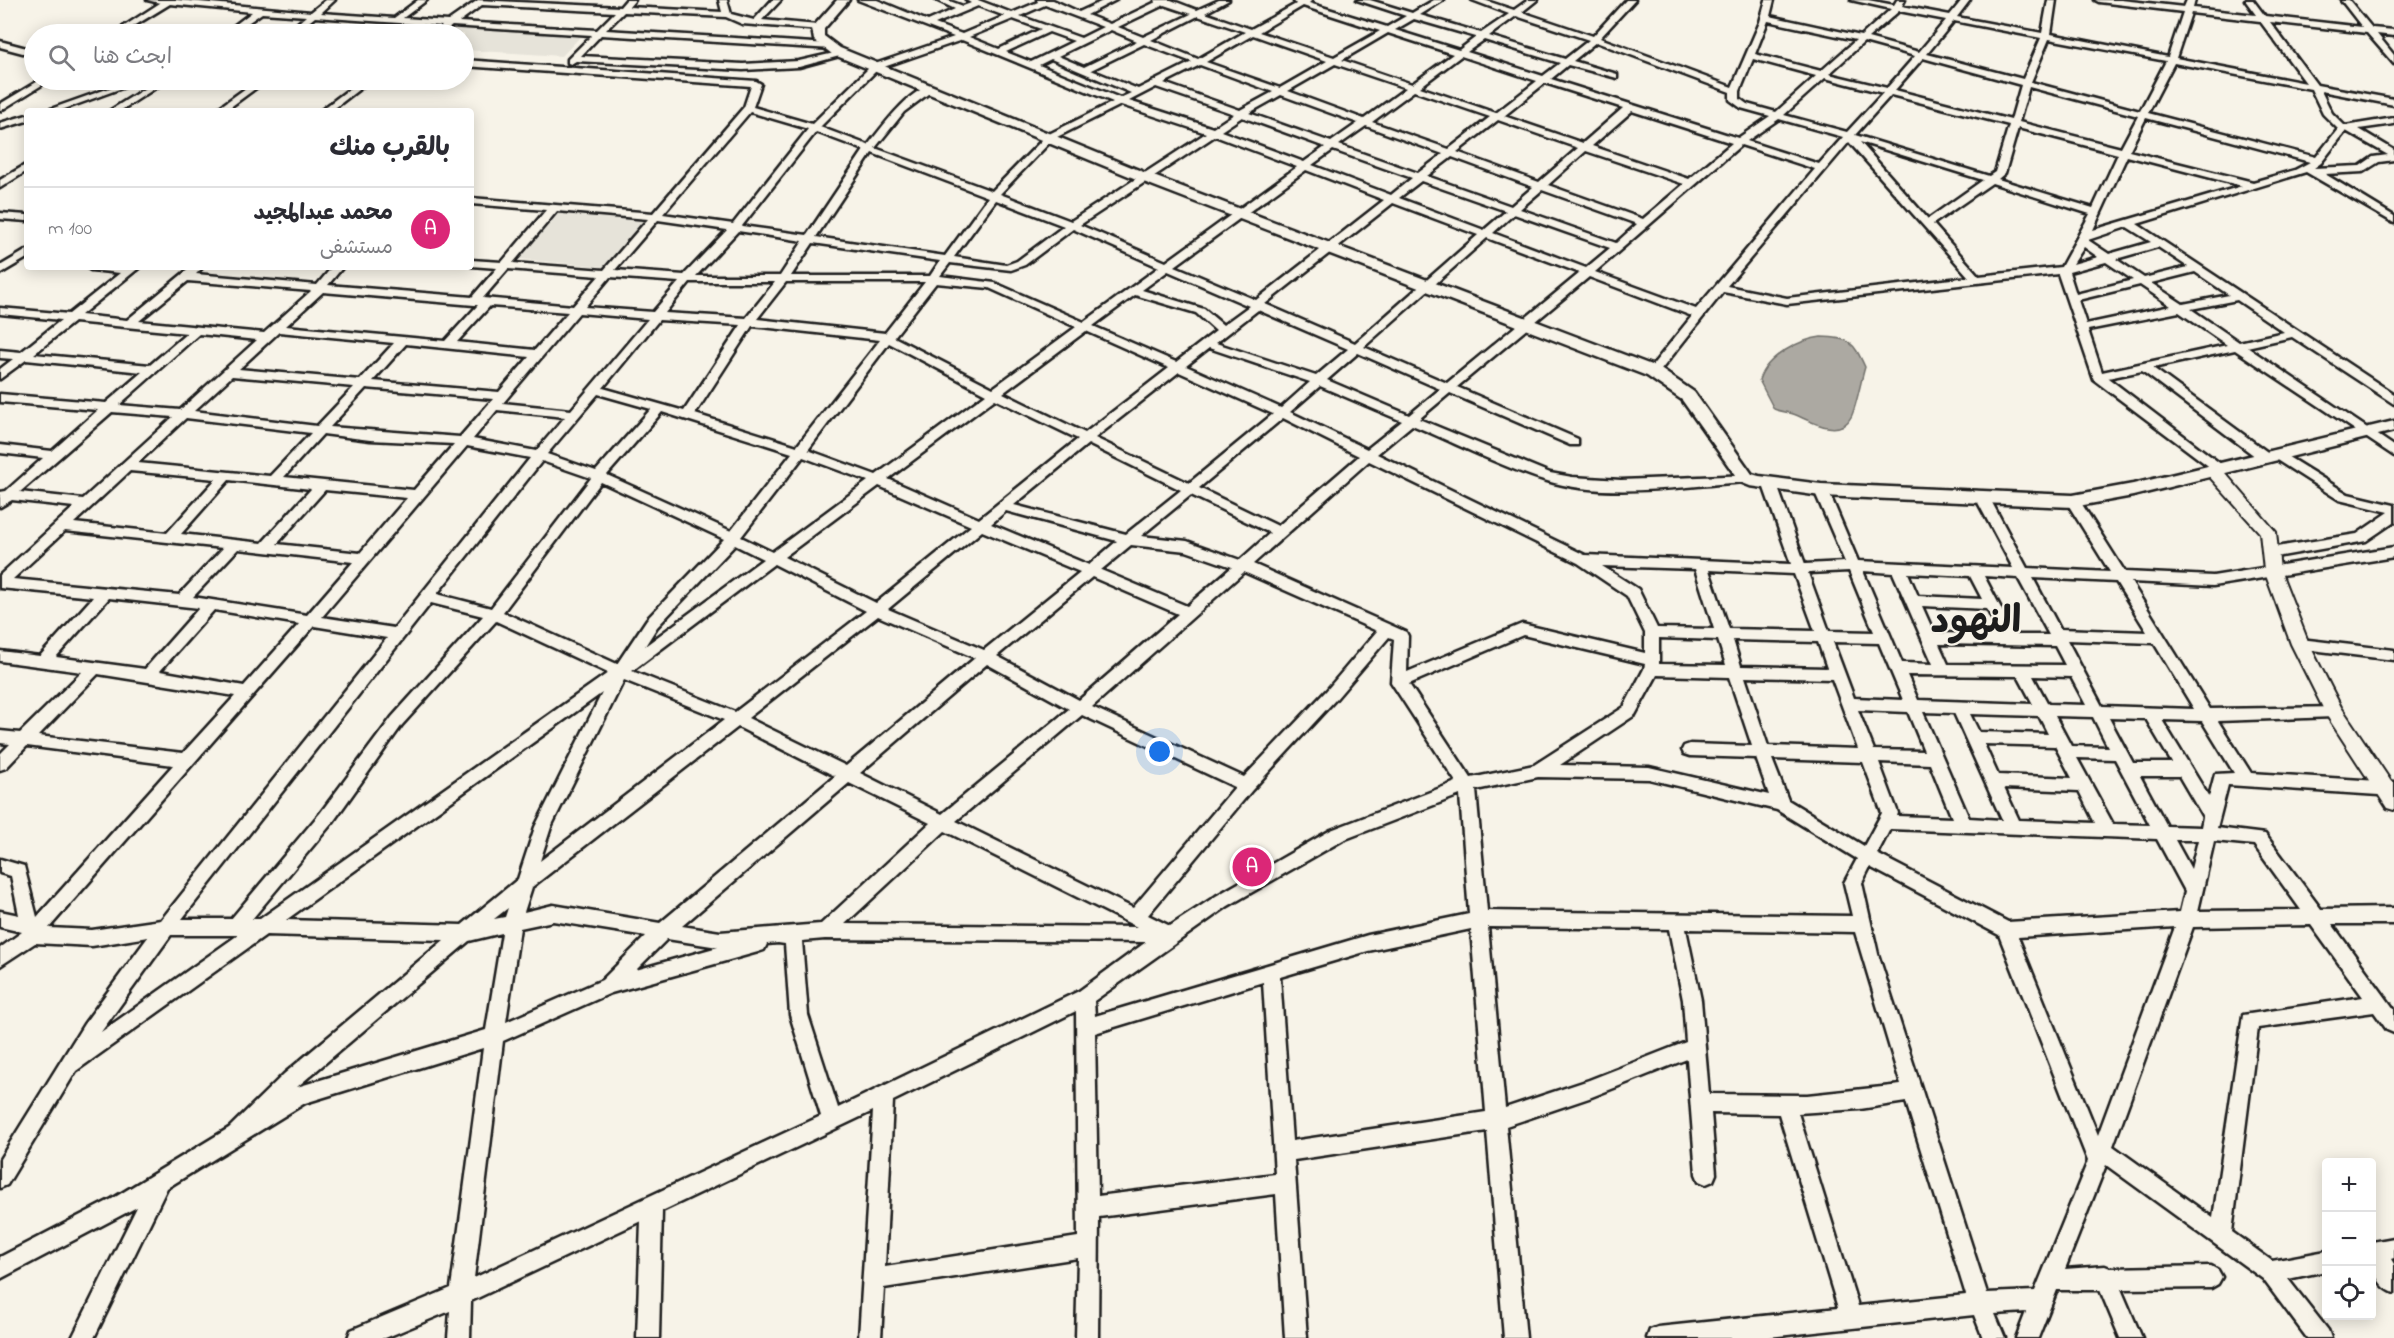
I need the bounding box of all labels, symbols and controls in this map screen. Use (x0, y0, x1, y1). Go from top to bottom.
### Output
search box (24, 24, 474, 90)
icon: search (45, 41, 78, 74)
text: ابحث هنا (93, 42, 172, 74)
text: بالقرب منك (329, 130, 450, 168)
text: محمد عبدالمجيد (254, 198, 393, 230)
text: 100 m (48, 215, 92, 244)
text: A (424, 215, 437, 244)
text: مستشفى (320, 234, 393, 263)
district label: النهود (1931, 595, 2021, 651)
your location (1145, 737, 1174, 766)
pin: A (1232, 844, 1272, 890)
map controls (2322, 1158, 2376, 1320)
button: + (2322, 1158, 2376, 1212)
button: − (2322, 1212, 2376, 1266)
button: locate (2322, 1266, 2376, 1320)

